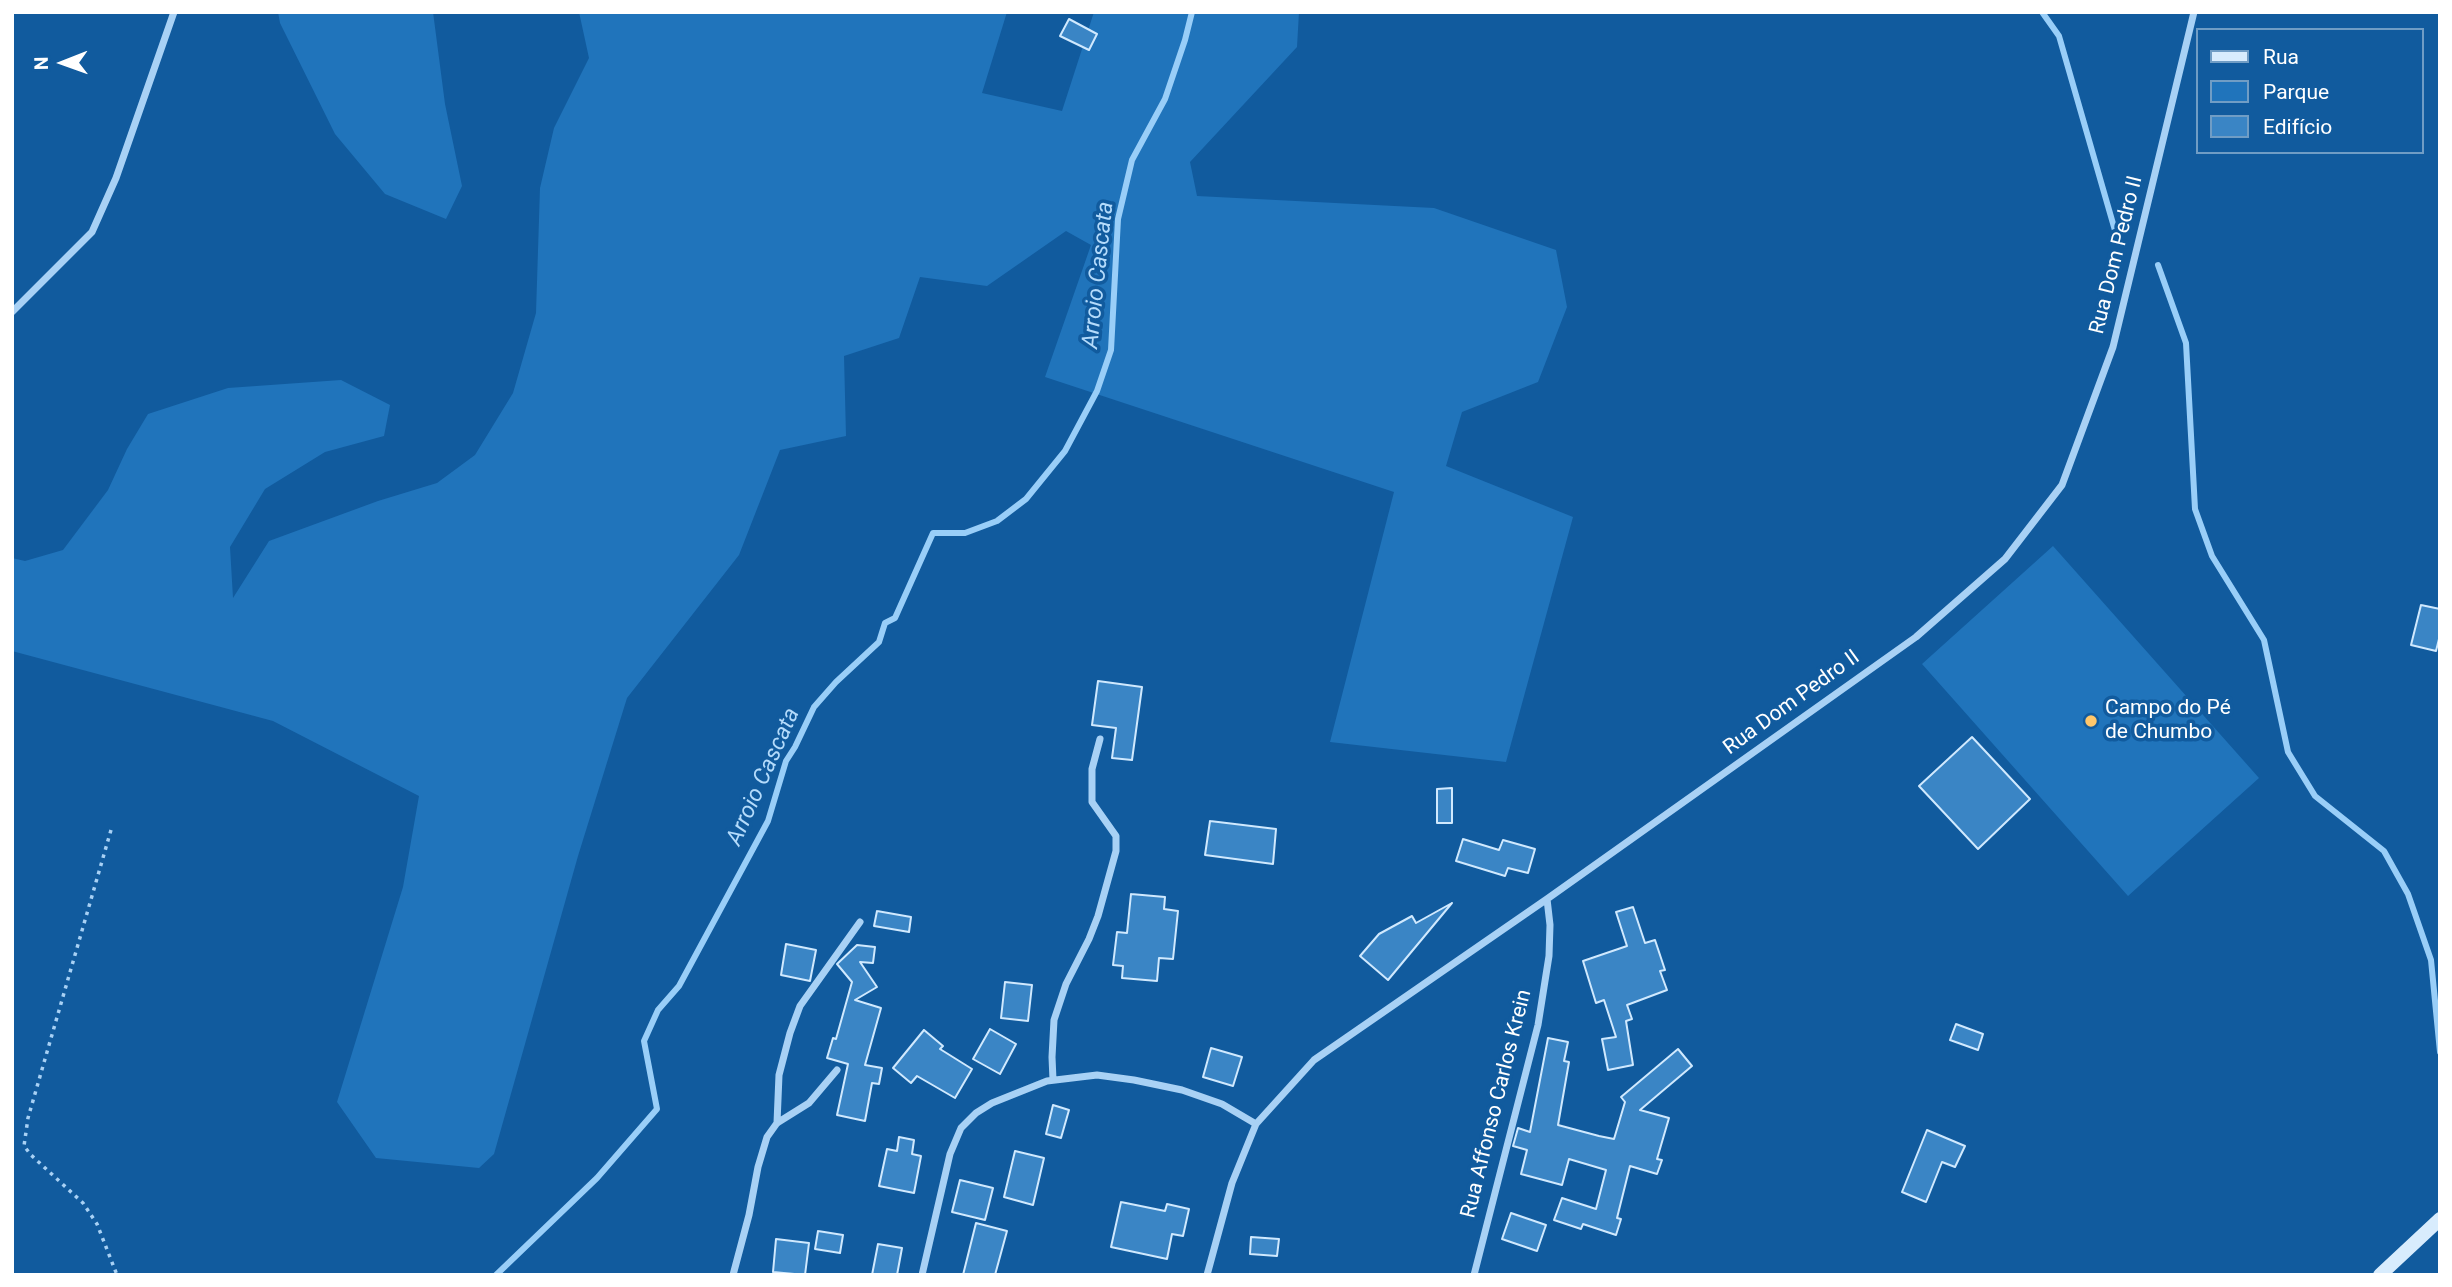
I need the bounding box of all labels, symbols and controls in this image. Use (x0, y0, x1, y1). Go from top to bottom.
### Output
north arrow (28, 28, 98, 98)
legend (2196, 28, 2424, 154)
text: Rua (2263, 45, 2299, 69)
text: N (30, 56, 53, 70)
text: Parque (2263, 80, 2329, 104)
text: Edifício (2263, 115, 2332, 139)
street label: Rua Dom Pedro II (2085, 173, 2149, 337)
water label: Arroio Cascata (1078, 200, 1120, 350)
street label: Rua Dom Pedro II (1719, 645, 1865, 761)
place label: Campo do Pé de Chumbo (2105, 696, 2231, 746)
water label: Arroio Cascata (721, 704, 807, 850)
marker: Campo do Pé de Chumbo (2083, 713, 2099, 729)
street label: Rua Affonso Carlos Krein (1456, 987, 1538, 1221)

